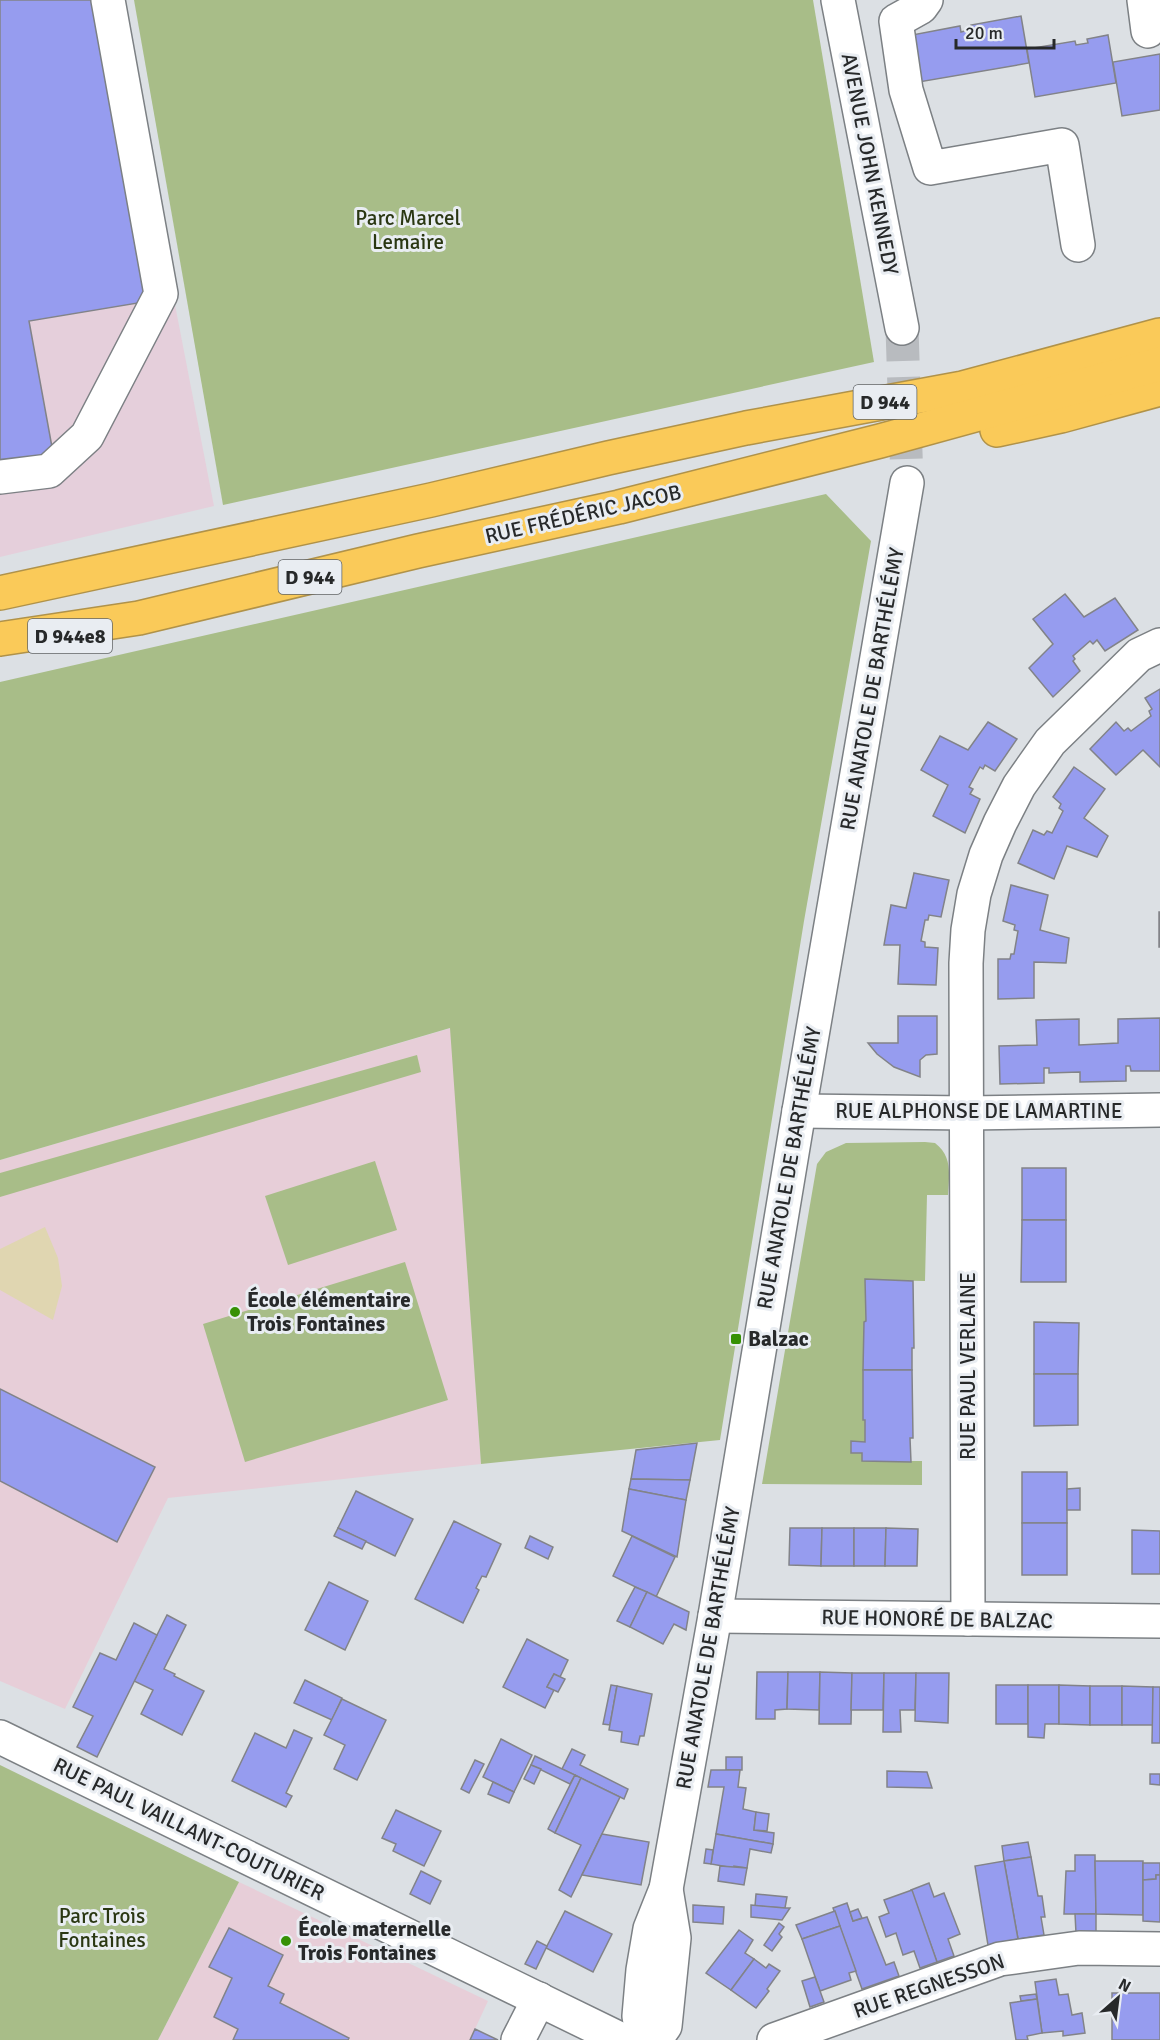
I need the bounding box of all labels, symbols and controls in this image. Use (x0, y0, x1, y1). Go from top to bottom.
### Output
scale bar (956, 12, 1054, 50)
text: 20 m (965, 22, 1003, 44)
street label: AVENUE JOHN KENNEDY (836, 51, 904, 278)
park label: Parc Marcel Lemaire (355, 205, 461, 255)
road number: D 944 (854, 385, 916, 419)
street label: RUE FRÉDÉRIC JACOB (482, 479, 684, 549)
street label: RUE ANATOLE DE BARTHÉLÉMY (834, 545, 910, 832)
road number: D 944 (278, 560, 342, 594)
road number: D 944e8 (28, 619, 112, 653)
street label: RUE ANATOLE DE BARTHÉLÉMY (751, 1024, 827, 1311)
street label: RUE ALPHONSE DE LAMARTINE (835, 1098, 1123, 1124)
street label: RUE PAUL VERLAINE (955, 1272, 981, 1460)
place label: École élémentaire Trois Fontaines (247, 1286, 411, 1337)
marker: École élémentaire Trois Fontaines (228, 1305, 242, 1319)
place label: Balzac (748, 1326, 809, 1352)
marker: Balzac (729, 1332, 743, 1346)
street label: RUE ANATOLE DE BARTHÉLÉMY (670, 1504, 746, 1791)
street label: RUE HONORÉ DE BALZAC (821, 1604, 1053, 1634)
street label: RUE PAUL VAILLANT-COUTURIER (49, 1752, 329, 1906)
park label: Parc Trois Fontaines (58, 1903, 146, 1953)
place label: École maternelle Trois Fontaines (298, 1915, 451, 1966)
marker: École maternelle Trois Fontaines (279, 1934, 293, 1948)
street label: RUE REGNESSON (850, 1948, 1008, 2024)
north arrow (1088, 1968, 1148, 2028)
text: N (1115, 1974, 1134, 1997)

